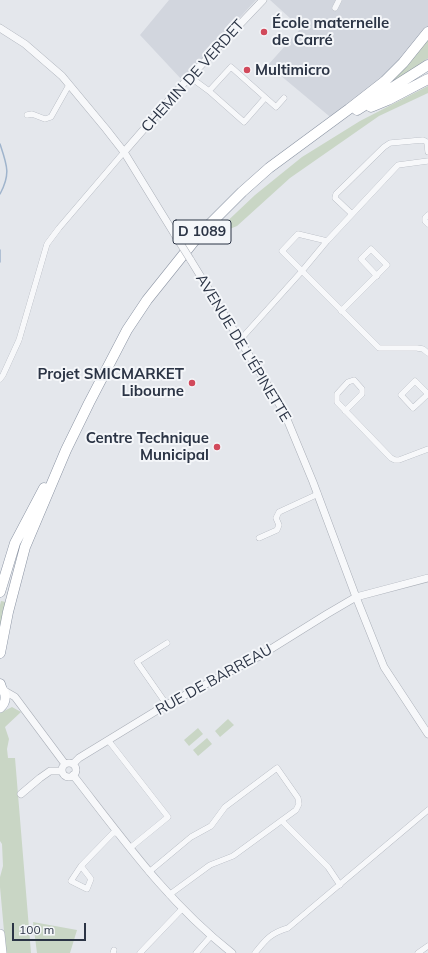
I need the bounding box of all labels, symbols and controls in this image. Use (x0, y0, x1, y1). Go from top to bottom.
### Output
place label: École maternelle de Carré (272, 14, 389, 49)
street label: CHEMIN DE VERDET (138, 16, 248, 136)
marker: École maternelle de Carré (259, 27, 269, 37)
place label: Multimicro (255, 61, 330, 79)
marker: Multimicro (242, 65, 252, 75)
road number: D 1089 (173, 220, 231, 244)
street label: AVENUE DE L'ÉPINETTE (192, 271, 294, 425)
place label: Projet SMICMARKET Libourne (37, 365, 184, 400)
marker: Projet SMICMARKET Libourne (187, 378, 197, 388)
place label: Centre Technique Municipal (86, 429, 209, 464)
marker: Centre Technique Municipal (212, 442, 222, 452)
street label: RUE DE BARREAU (153, 641, 275, 719)
scale bar (14, 915, 88, 941)
text: 100 m (19, 922, 54, 937)

